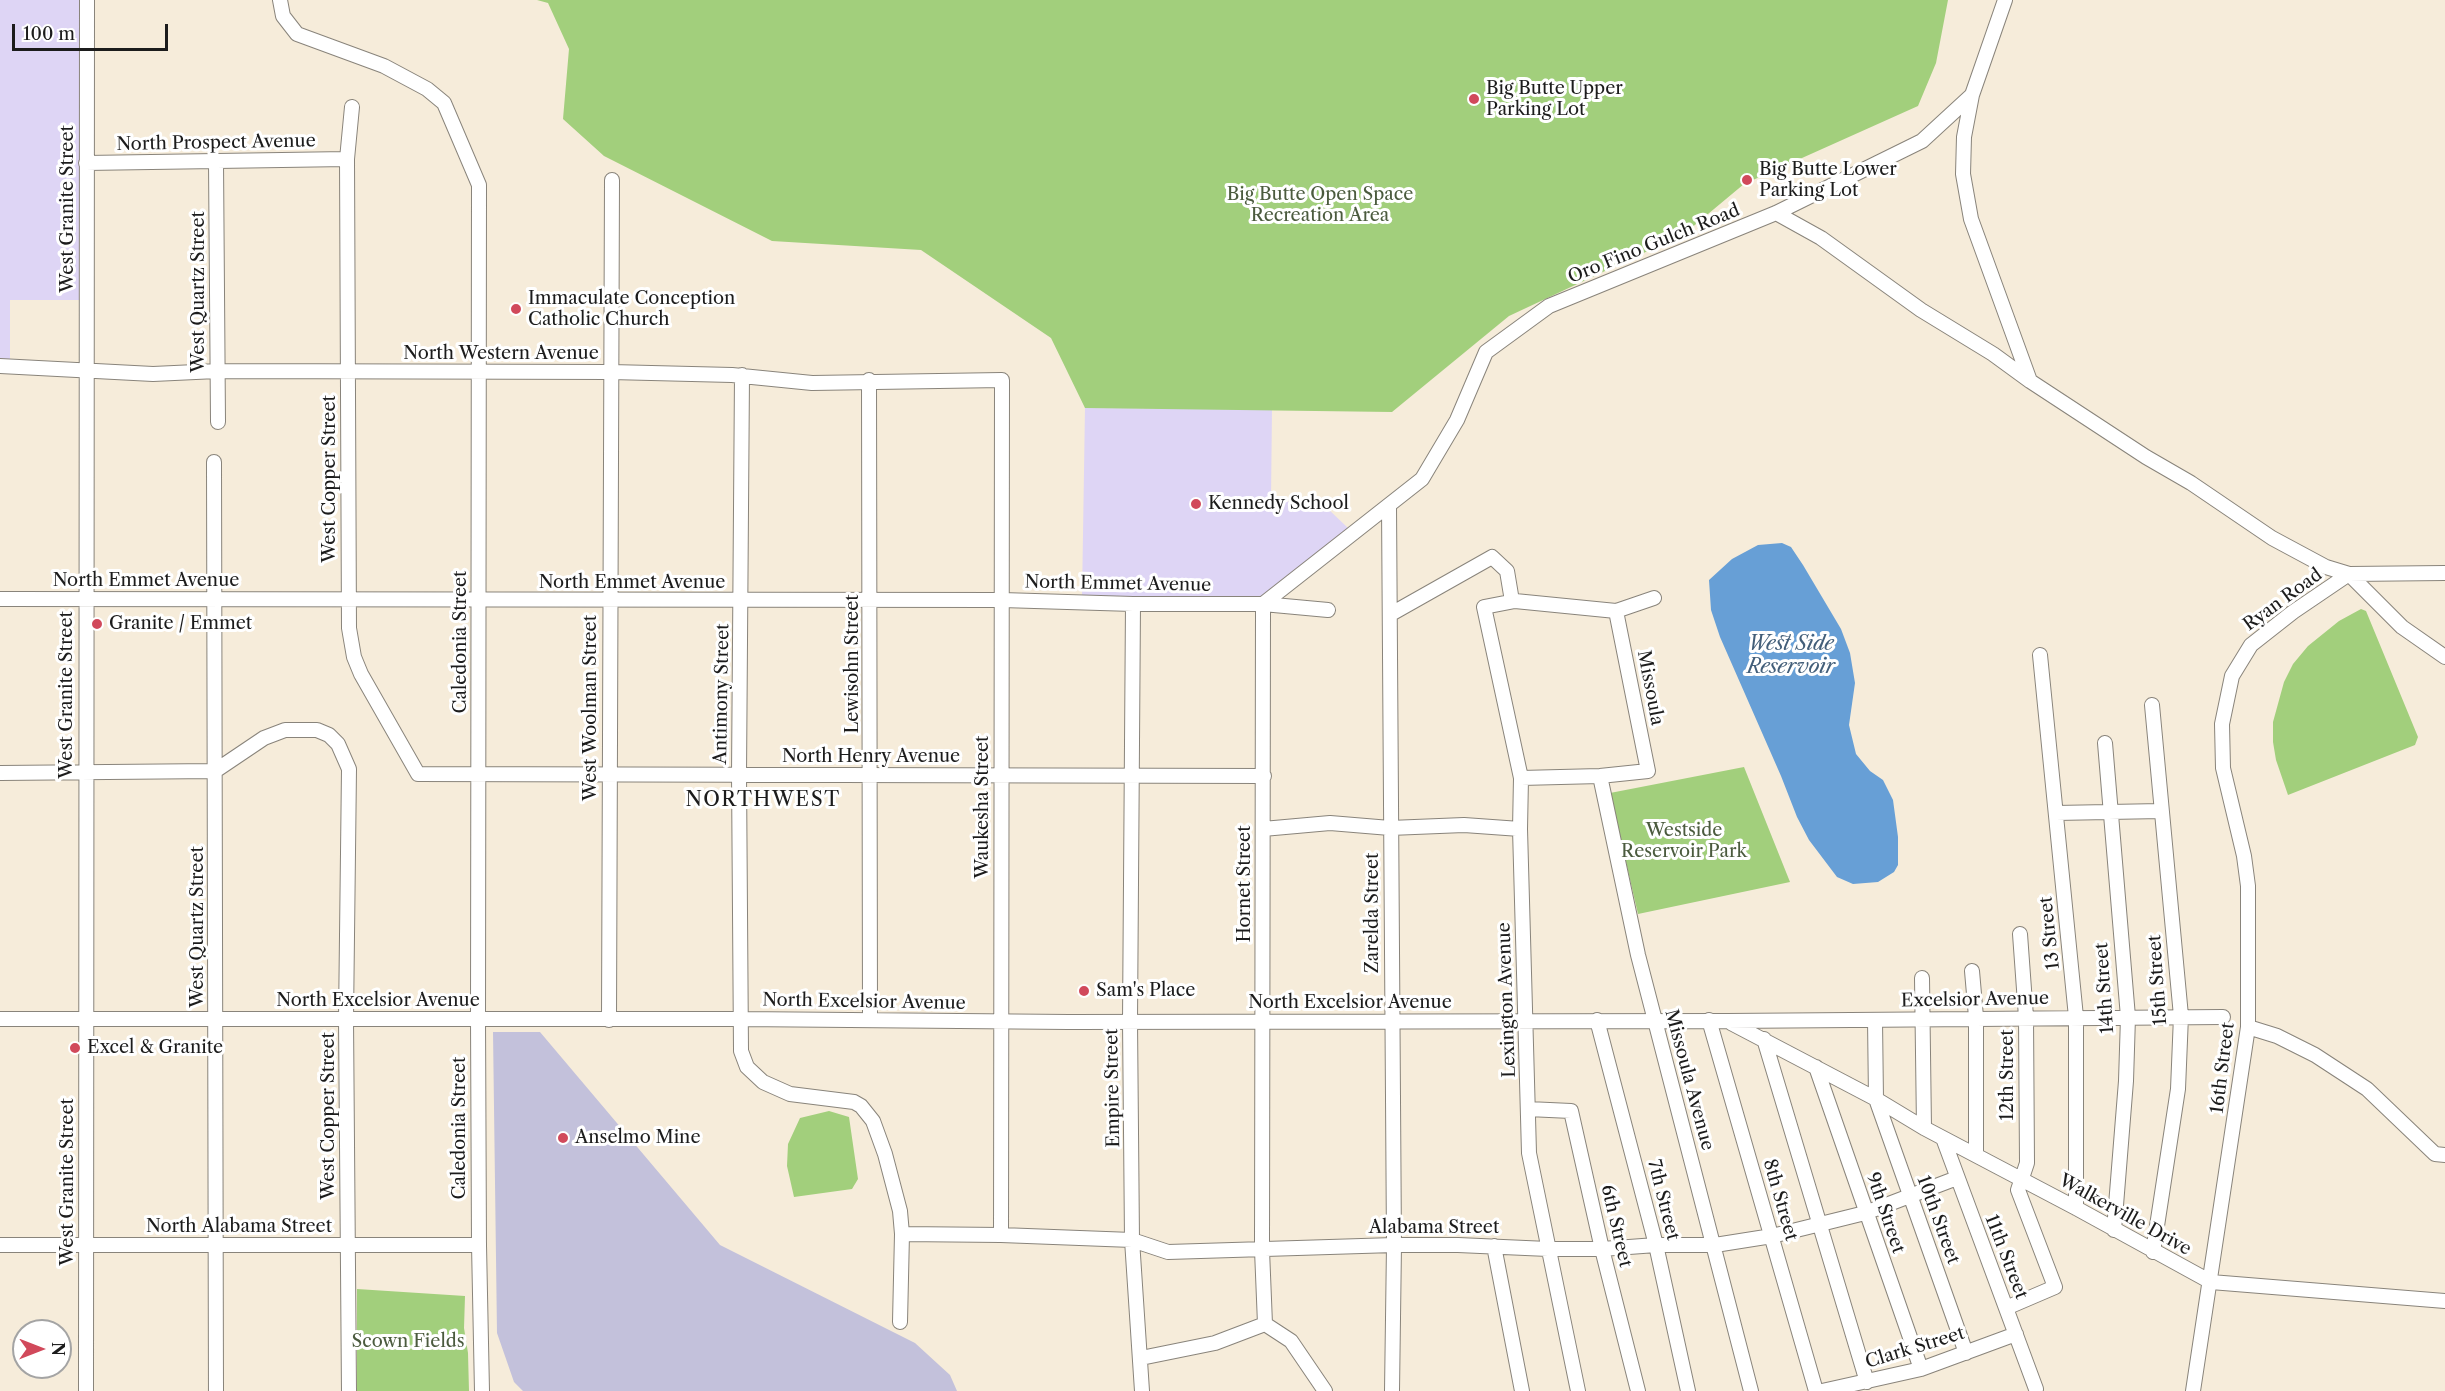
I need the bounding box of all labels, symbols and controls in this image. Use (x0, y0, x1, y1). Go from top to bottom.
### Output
scale bar (15, 12, 171, 50)
text: 100 m (23, 23, 75, 45)
place label: Big Butte Upper Parking Lot (1486, 78, 1623, 121)
marker: Big Butte Upper Parking Lot (1467, 92, 1481, 106)
street label: West Granite Street (57, 125, 79, 293)
street label: North Prospect Avenue (116, 130, 316, 156)
place label: Big Butte Lower Parking Lot (1759, 159, 1897, 201)
marker: Big Butte Lower Parking Lot (1740, 173, 1754, 187)
park label: Big Butte Open Space Recreation Area (1227, 184, 1413, 226)
street label: Oro Fino Gulch Road (1565, 200, 1743, 288)
street label: West Quartz Street (188, 211, 210, 373)
place label: Immaculate Conception Catholic Church (528, 288, 735, 330)
marker: Immaculate Conception Catholic Church (509, 302, 523, 316)
street label: North Western Avenue (403, 343, 599, 365)
street label: West Copper Street (319, 395, 341, 563)
place label: Kennedy School (1208, 493, 1349, 515)
marker: Kennedy School (1189, 497, 1203, 511)
street label: Ryan Road (2239, 564, 2327, 636)
street label: North Emmet Avenue (53, 570, 239, 592)
street label: Caledonia Street (450, 571, 472, 713)
street label: North Emmet Avenue (539, 572, 725, 594)
street label: North Emmet Avenue (1025, 572, 1211, 596)
street label: Lewisohn Street (842, 594, 864, 734)
street label: West Granite Street (56, 611, 78, 779)
place label: Granite / Emmet (109, 613, 252, 635)
street label: West Woolman Street (580, 615, 602, 801)
marker: Granite / Emmet (90, 617, 104, 631)
street label: Antimony Street (710, 623, 734, 765)
water label: West Side Reservoir (1747, 632, 1835, 679)
street label: Missoula (1632, 648, 1668, 728)
street label: Waukesha Street (972, 736, 994, 878)
street label: North Henry Avenue (782, 746, 960, 768)
district label: NORTHWEST (685, 788, 841, 812)
park label: Westside Reservoir Park (1621, 820, 1747, 862)
street label: Hornet Street (1234, 825, 1256, 943)
street label: West Quartz Street (187, 846, 209, 1008)
street label: Zarelda Street (1362, 853, 1384, 973)
street label: 13 Street (2035, 895, 2065, 971)
street label: Lexington Avenue (1493, 922, 1521, 1078)
street label: 15th Street (2144, 934, 2172, 1026)
street label: 14th Street (2091, 942, 2119, 1034)
place label: Sam's Place (1096, 980, 1195, 1002)
marker: Sam's Place (1077, 984, 1091, 998)
street label: Excelsior Avenue (1901, 988, 2049, 1012)
street label: North Excelsior Avenue (762, 989, 966, 1015)
street label: North Excelsior Avenue (276, 990, 480, 1012)
street label: North Excelsior Avenue (1248, 992, 1452, 1014)
street label: Missoula Avenue (1660, 1007, 1718, 1153)
street label: 16th Street (2207, 1021, 2239, 1115)
street label: Empire Street (1101, 1028, 1125, 1148)
street label: 12th Street (1997, 1029, 2019, 1121)
street label: West Copper Street (318, 1032, 340, 1200)
place label: Excel & Granite (87, 1037, 223, 1059)
marker: Excel & Granite (68, 1041, 82, 1055)
street label: Caledonia Street (449, 1057, 471, 1199)
street label: West Granite Street (57, 1098, 79, 1266)
place label: Anselmo Mine (575, 1127, 700, 1149)
marker: Anselmo Mine (556, 1131, 570, 1145)
street label: 7th Street (1643, 1157, 1683, 1243)
street label: 8th Street (1758, 1157, 1802, 1243)
street label: 9th Street (1861, 1170, 1909, 1256)
street label: Walkerville Drive (2055, 1170, 2195, 1260)
street label: 10th Street (1912, 1173, 1964, 1267)
street label: 6th Street (1596, 1183, 1636, 1269)
street label: 11th Street (1980, 1212, 2032, 1302)
street label: North Alabama Street (146, 1216, 332, 1238)
street label: Alabama Street (1369, 1217, 1499, 1239)
north arrow (12, 1319, 72, 1379)
street label: Clark Street (1863, 1323, 1967, 1373)
park label: Scown Fields (351, 1331, 465, 1353)
text: N (48, 1342, 68, 1356)

